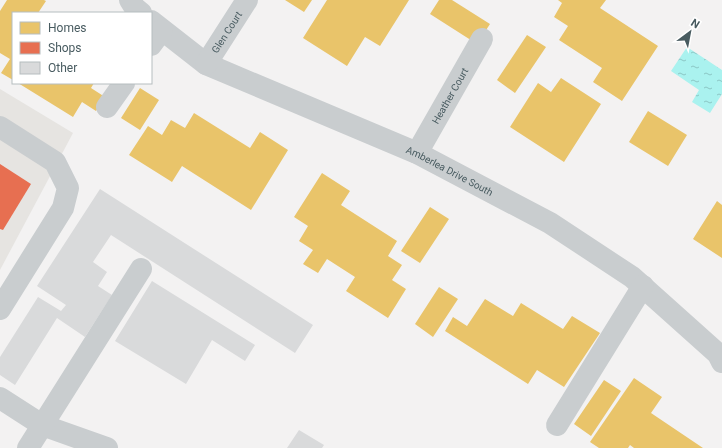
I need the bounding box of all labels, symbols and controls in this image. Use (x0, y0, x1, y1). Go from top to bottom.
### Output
street label: Glen Court (210, 9, 244, 55)
legend (12, 12, 152, 84)
north arrow (670, 12, 710, 52)
text: N (688, 16, 702, 32)
text: Homes (48, 21, 86, 35)
text: Shops (48, 41, 82, 55)
text: Other (48, 61, 77, 75)
street label: Heather Court (430, 66, 470, 126)
street label: Amberlea Drive South (405, 144, 495, 198)

